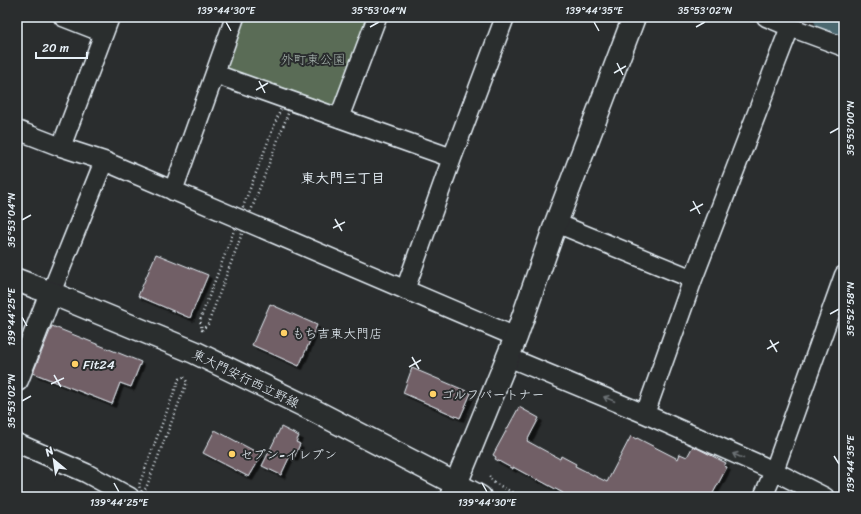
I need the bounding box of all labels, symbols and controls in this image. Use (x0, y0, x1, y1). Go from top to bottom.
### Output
text: 139°44'30"E (197, 2, 256, 20)
text: 35°53'04"N (352, 2, 406, 20)
text: 139°44'35"E (565, 2, 624, 20)
text: 35°53'02"N (678, 2, 732, 20)
scale bar (36, 34, 87, 60)
text: 20 m (42, 37, 69, 59)
park label: 外町東公園 (280, 48, 346, 71)
text: 35°53'00"N (842, 100, 860, 155)
district label: 東大門三丁目 (301, 166, 385, 191)
text: 35°53'04"N (3, 193, 21, 247)
text: 35°52'58"N (842, 282, 860, 336)
text: 139°44'25"E (3, 287, 21, 346)
place label: もち吉東大門店 (292, 322, 382, 345)
marker: もち吉東大門店 (279, 328, 289, 338)
street label: 東大門安行西立野線 (188, 342, 304, 415)
place label: Fit24 (83, 353, 115, 376)
marker: Fit24 (70, 359, 80, 369)
text: 35°53'02"N (3, 374, 21, 428)
place label: ゴルフパートナー (441, 383, 544, 406)
marker: ゴルフパートナー (428, 389, 438, 399)
one-way arrow (603, 395, 615, 402)
text: 139°44'35"E (842, 434, 860, 493)
north arrow (34, 440, 74, 480)
text: N (41, 441, 58, 462)
place label: セブン-イレブン (240, 443, 337, 466)
marker: セブン-イレブン (227, 449, 237, 459)
one-way arrow (733, 451, 745, 459)
text: 139°44'25"E (90, 494, 149, 512)
text: 139°44'30"E (458, 494, 517, 512)

